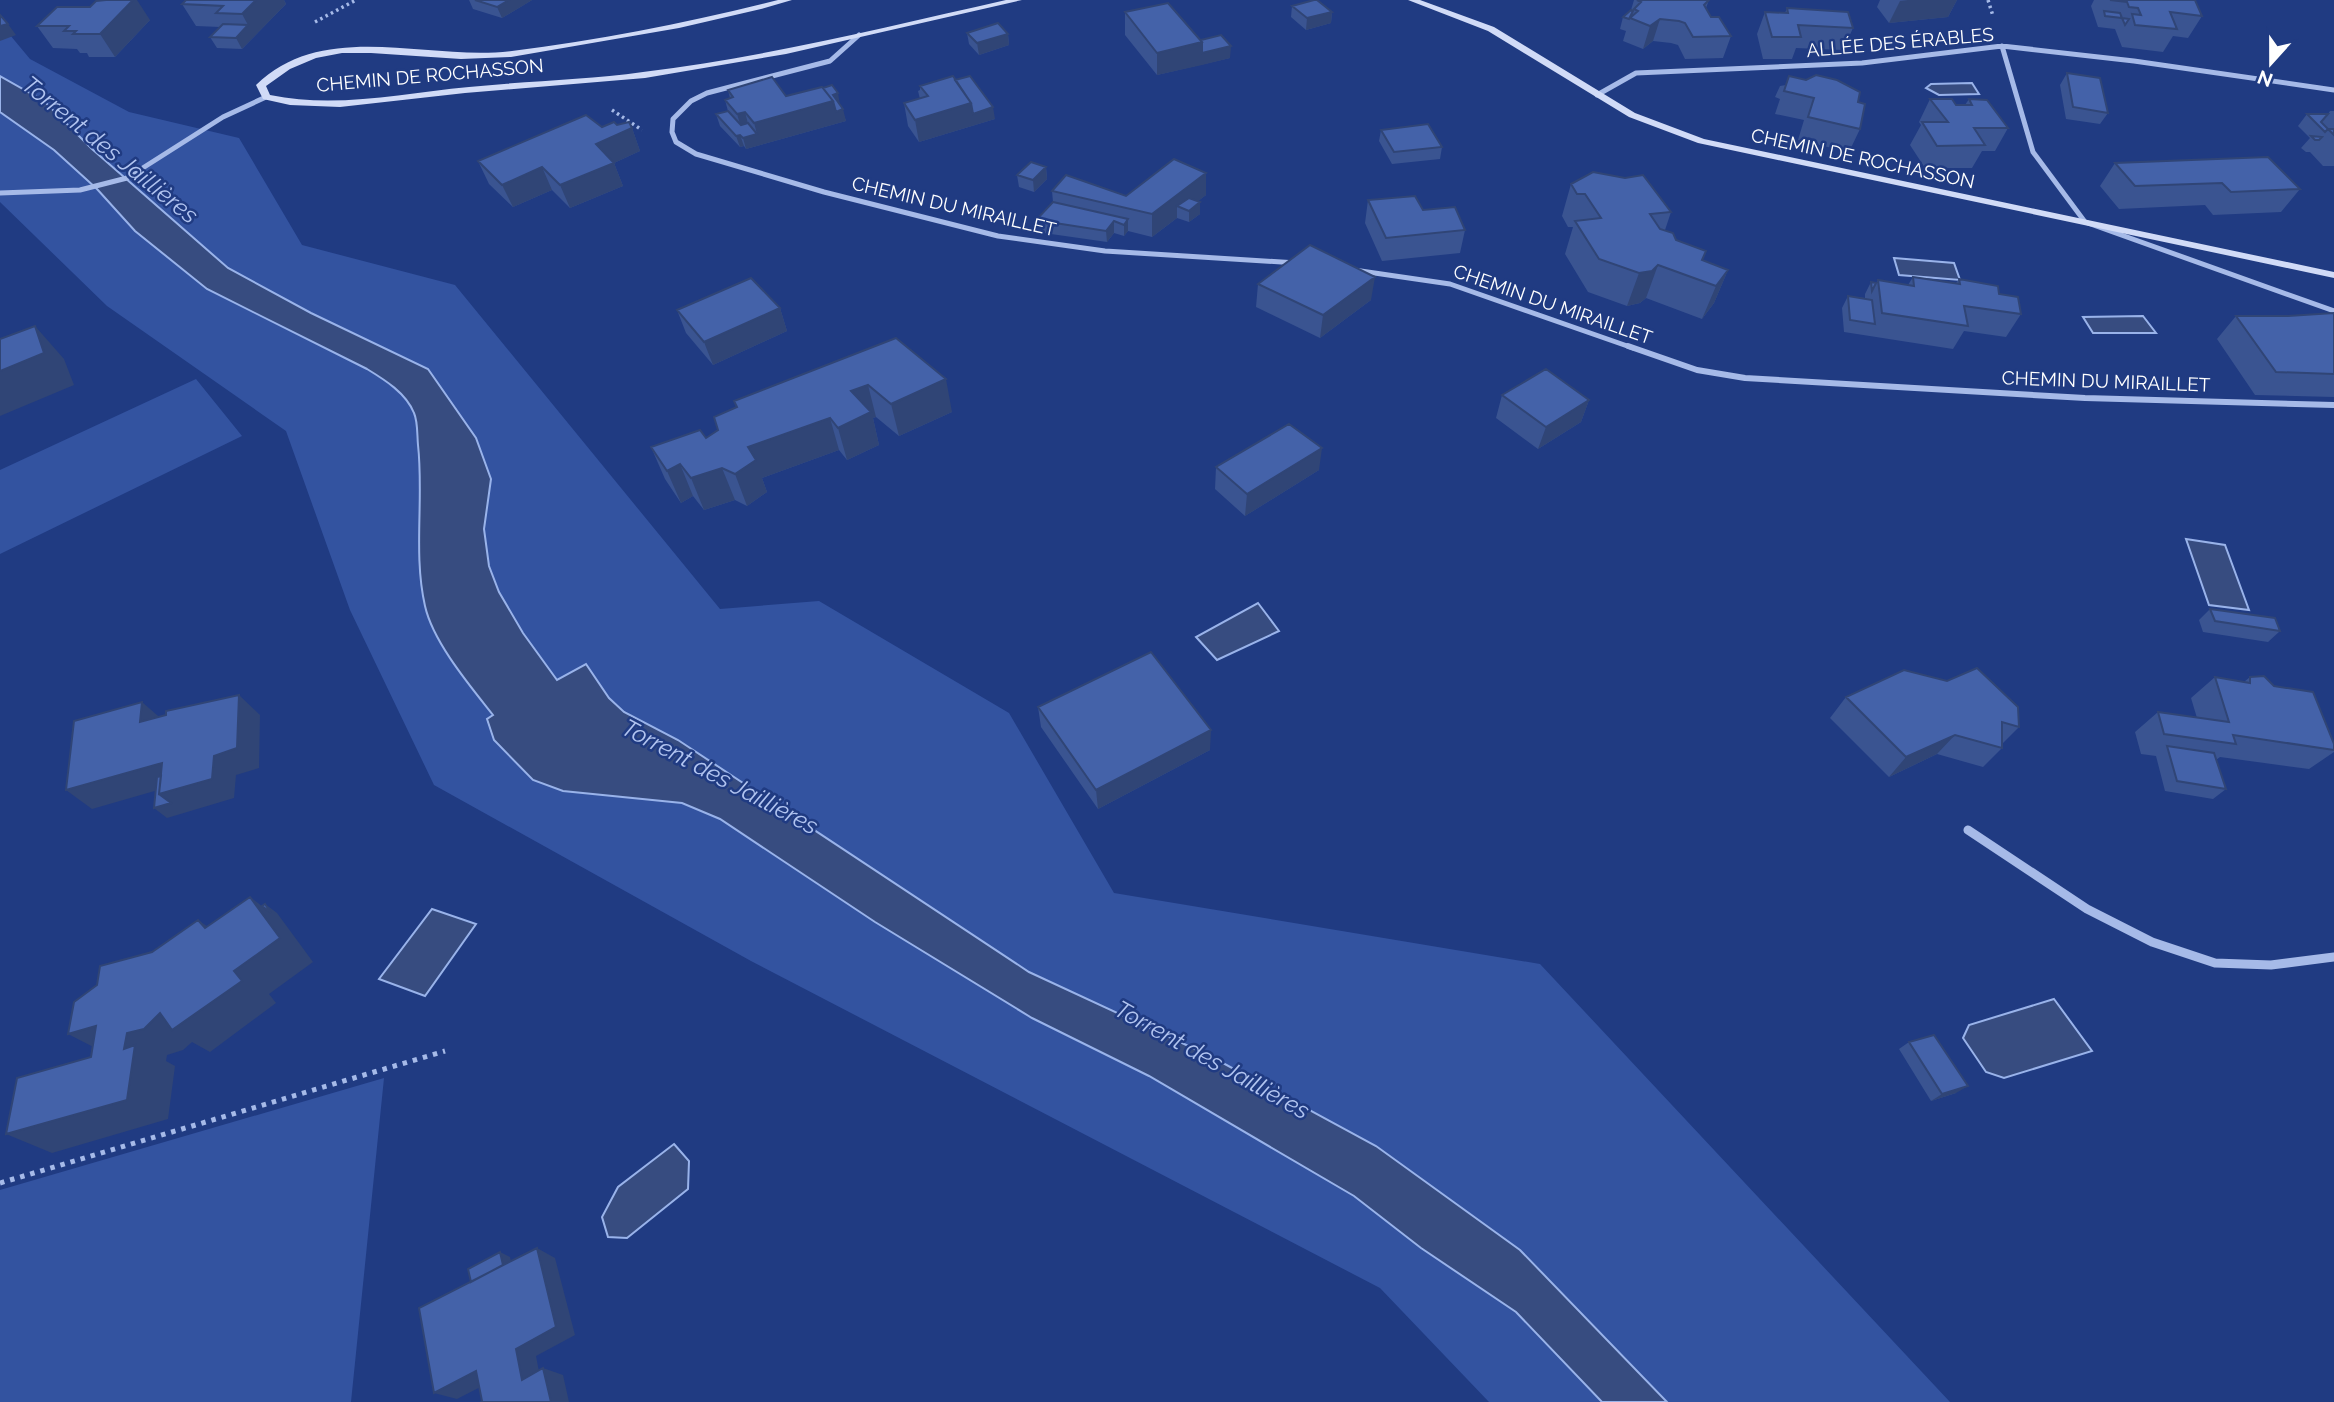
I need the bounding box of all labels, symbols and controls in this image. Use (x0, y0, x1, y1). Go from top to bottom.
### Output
street label: ALLÉE DES ÉRABLES (1805, 23, 1995, 61)
north arrow (2236, 28, 2306, 98)
street label: CHEMIN DE ROCHASSON (316, 54, 544, 96)
text: N (2254, 66, 2276, 92)
water label: Torrent des Jaillières (16, 70, 204, 229)
street label: CHEMIN DE ROCHASSON (1749, 124, 1977, 192)
street label: CHEMIN DU MIRAILLET (850, 172, 1059, 240)
street label: CHEMIN DU MIRAILLET (1451, 260, 1656, 349)
street label: CHEMIN DU MIRAILLET (2001, 366, 2211, 396)
water label: Torrent des Jaillières (617, 713, 823, 841)
water label: Torrent des Jaillières (1110, 994, 1315, 1125)

